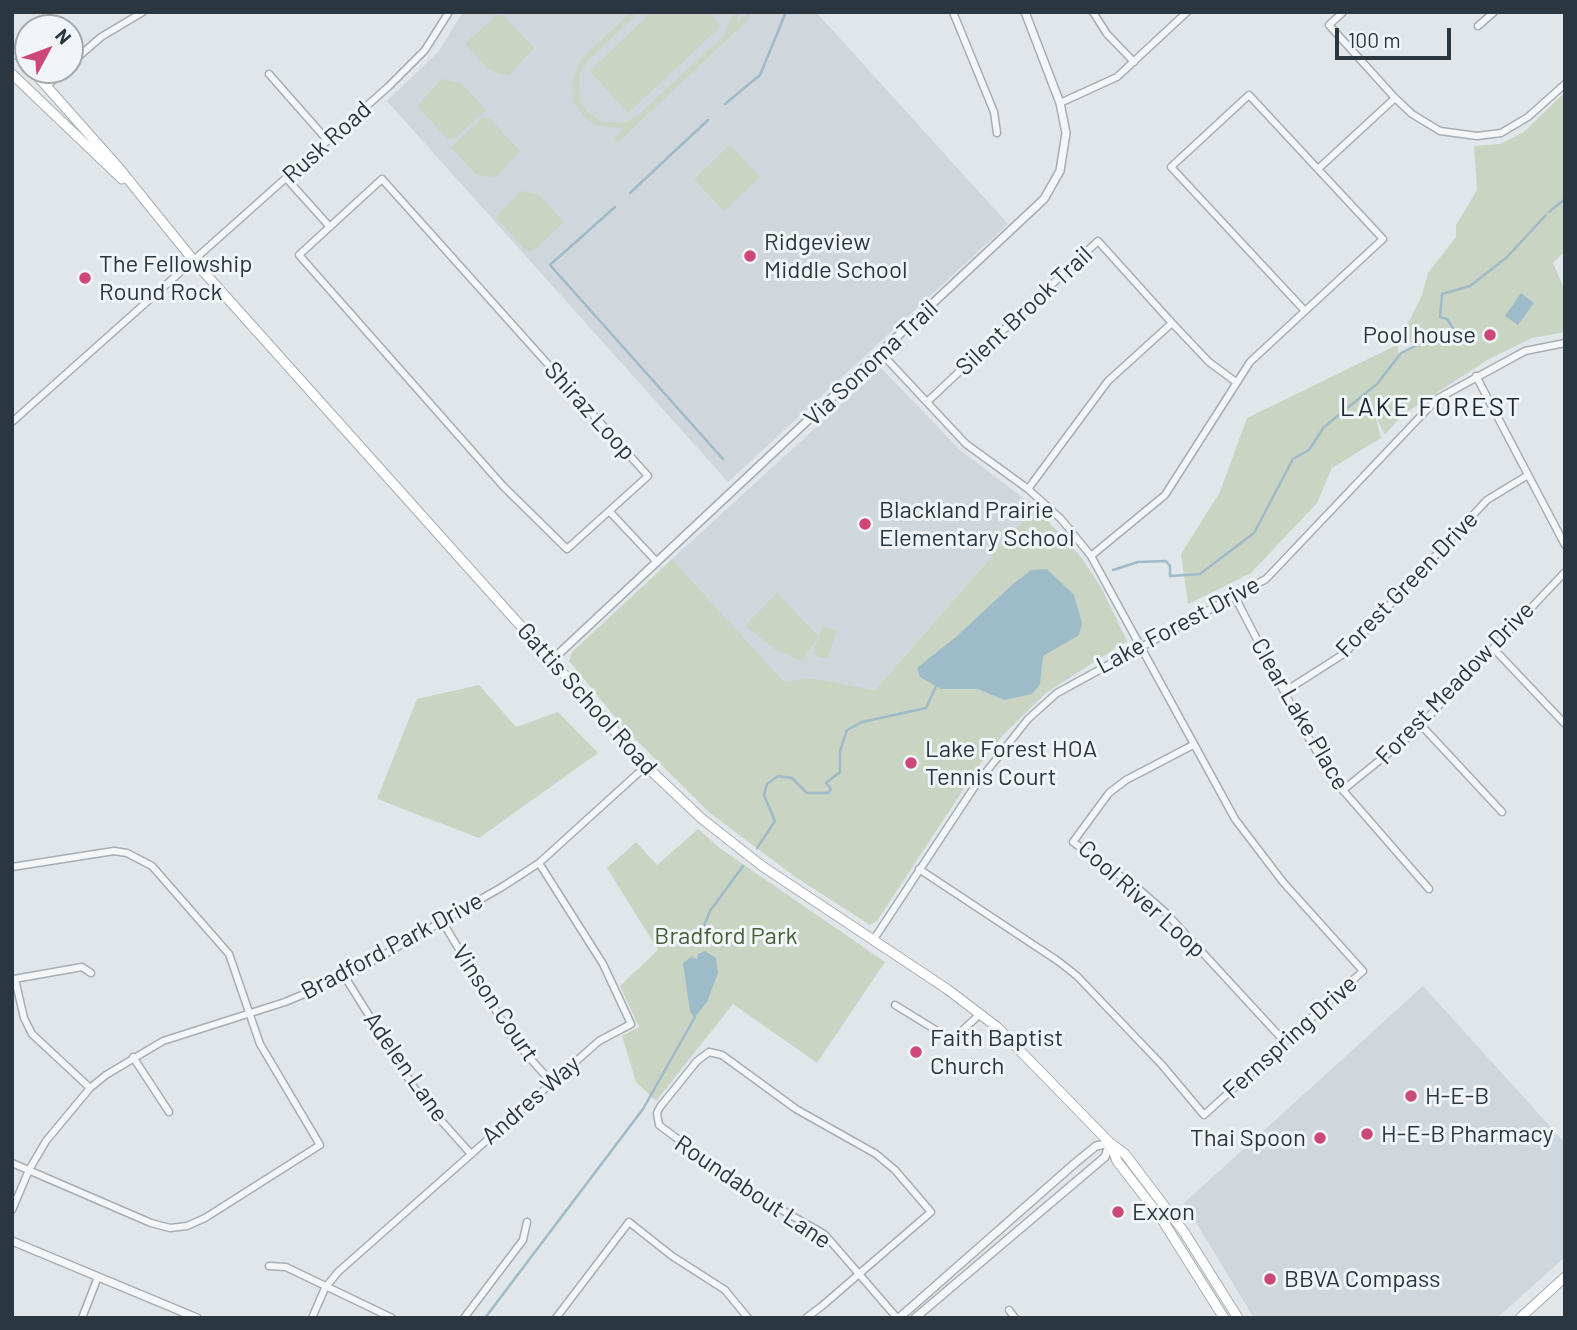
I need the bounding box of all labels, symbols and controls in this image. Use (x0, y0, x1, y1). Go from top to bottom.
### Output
north arrow (14, 14, 84, 84)
scale bar (1339, 14, 1454, 58)
text: N (51, 24, 77, 49)
text: 100 m (1348, 27, 1401, 52)
street label: Rusk Road (277, 95, 377, 189)
place label: Ridgeview Middle School (764, 228, 908, 284)
street label: Silent Brook Trail (950, 240, 1098, 382)
marker: Ridgeview Middle School (742, 248, 758, 264)
place label: The Fellowship Round Rock (99, 250, 253, 306)
marker: The Fellowship Round Rock (77, 270, 93, 286)
street label: Via Sonoma Trail (798, 294, 944, 432)
place label: Pool house (1363, 321, 1476, 349)
marker: Pool house (1482, 327, 1498, 343)
street label: Shiraz Loop (538, 356, 642, 466)
district label: LAKE FOREST (1341, 391, 1521, 423)
place label: Blackland Prairie Elementary School (879, 496, 1074, 552)
street label: Forest Green Drive (1330, 505, 1484, 663)
marker: Blackland Prairie Elementary School (857, 516, 873, 532)
street label: Lake Forest Drive (1092, 570, 1264, 680)
street label: Forest Meadow Drive (1370, 596, 1540, 770)
street label: Gattis School Road (511, 617, 663, 781)
street label: Clear Lake Place (1245, 633, 1355, 795)
place label: Lake Forest HOA Tennis Court (925, 735, 1097, 791)
marker: Lake Forest HOA Tennis Court (903, 755, 919, 771)
street label: Cool River Loop (1072, 834, 1212, 964)
street label: Bradford Park Drive (296, 886, 488, 1006)
park label: Bradford Park (654, 922, 798, 950)
street label: Vinson Court (446, 939, 544, 1067)
street label: Fernspring Drive (1217, 969, 1363, 1105)
street label: Adelen Lane (358, 1006, 454, 1128)
place label: Faith Baptist Church (930, 1024, 1063, 1080)
marker: Faith Baptist Church (908, 1044, 924, 1060)
street label: Andres Way (476, 1049, 586, 1151)
place label: H-E-B (1425, 1082, 1489, 1110)
marker: H-E-B (1403, 1088, 1419, 1104)
place label: H-E-B Pharmacy (1381, 1120, 1554, 1148)
place label: Thai Spoon (1190, 1124, 1306, 1152)
marker: H-E-B Pharmacy (1359, 1126, 1375, 1142)
street label: Roundabout Lane (669, 1129, 837, 1255)
marker: Thai Spoon (1312, 1130, 1328, 1146)
place label: Exxon (1132, 1198, 1195, 1226)
marker: Exxon (1110, 1204, 1126, 1220)
place label: BBVA Compass (1284, 1265, 1441, 1293)
marker: BBVA Compass (1262, 1271, 1278, 1287)

